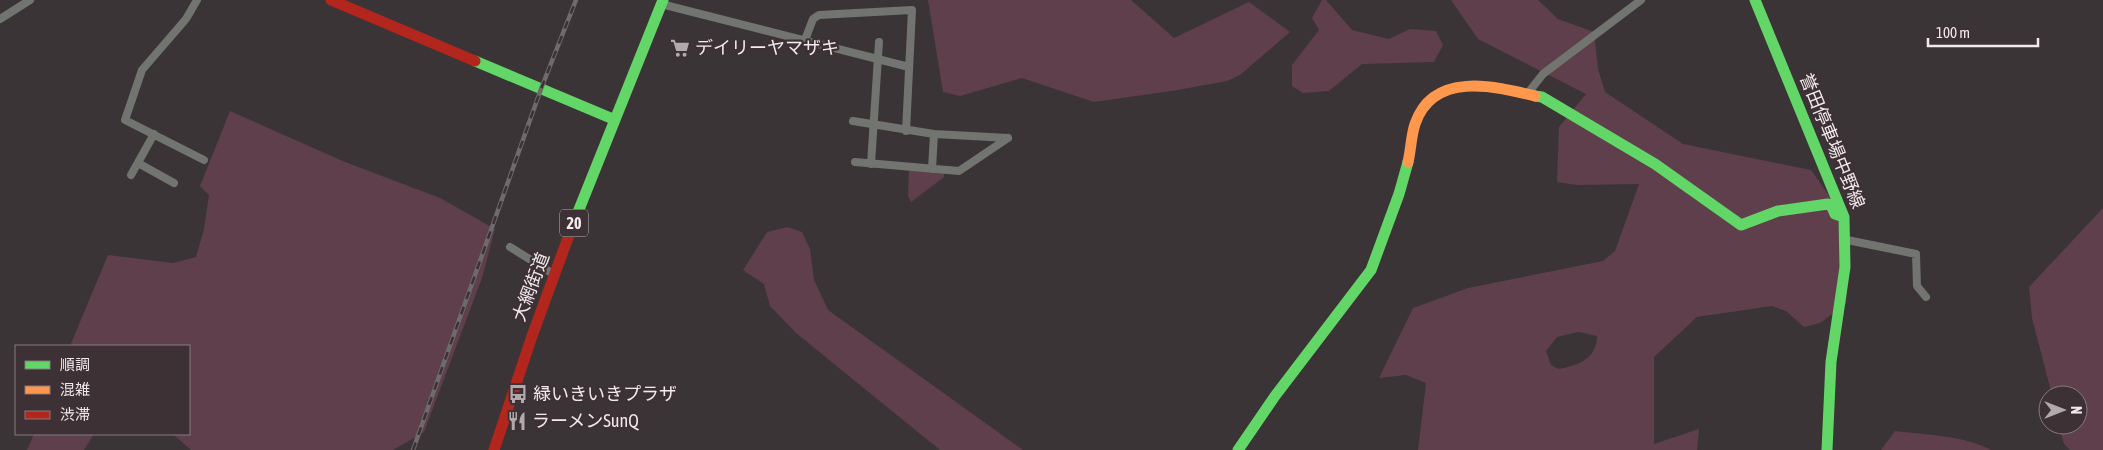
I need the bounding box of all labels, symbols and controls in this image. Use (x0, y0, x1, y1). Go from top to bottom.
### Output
scale bar (1928, 15, 2038, 47)
text: 100 m (1936, 24, 1970, 41)
supermarket icon: デイリーヤマザキ (669, 37, 691, 59)
place label: デイリーヤマザキ (695, 37, 839, 58)
street label: 誉田停車場中野線 (1796, 70, 1869, 212)
road number: 20 (560, 210, 588, 237)
street label: 大網街道 (508, 249, 553, 324)
legend (15, 345, 190, 435)
text: 順調 (60, 356, 90, 373)
text: 混雑 (60, 381, 90, 398)
bus stop icon: 緑いきいきプラザ (507, 383, 529, 405)
place label: 緑いきいきプラザ (533, 383, 677, 404)
north arrow (2038, 385, 2088, 435)
text: 渋滞 (60, 406, 90, 423)
text: N (2068, 406, 2084, 414)
restaurant icon: ラーメンSunQ (506, 410, 528, 432)
place label: ラーメンSunQ (532, 410, 639, 431)

